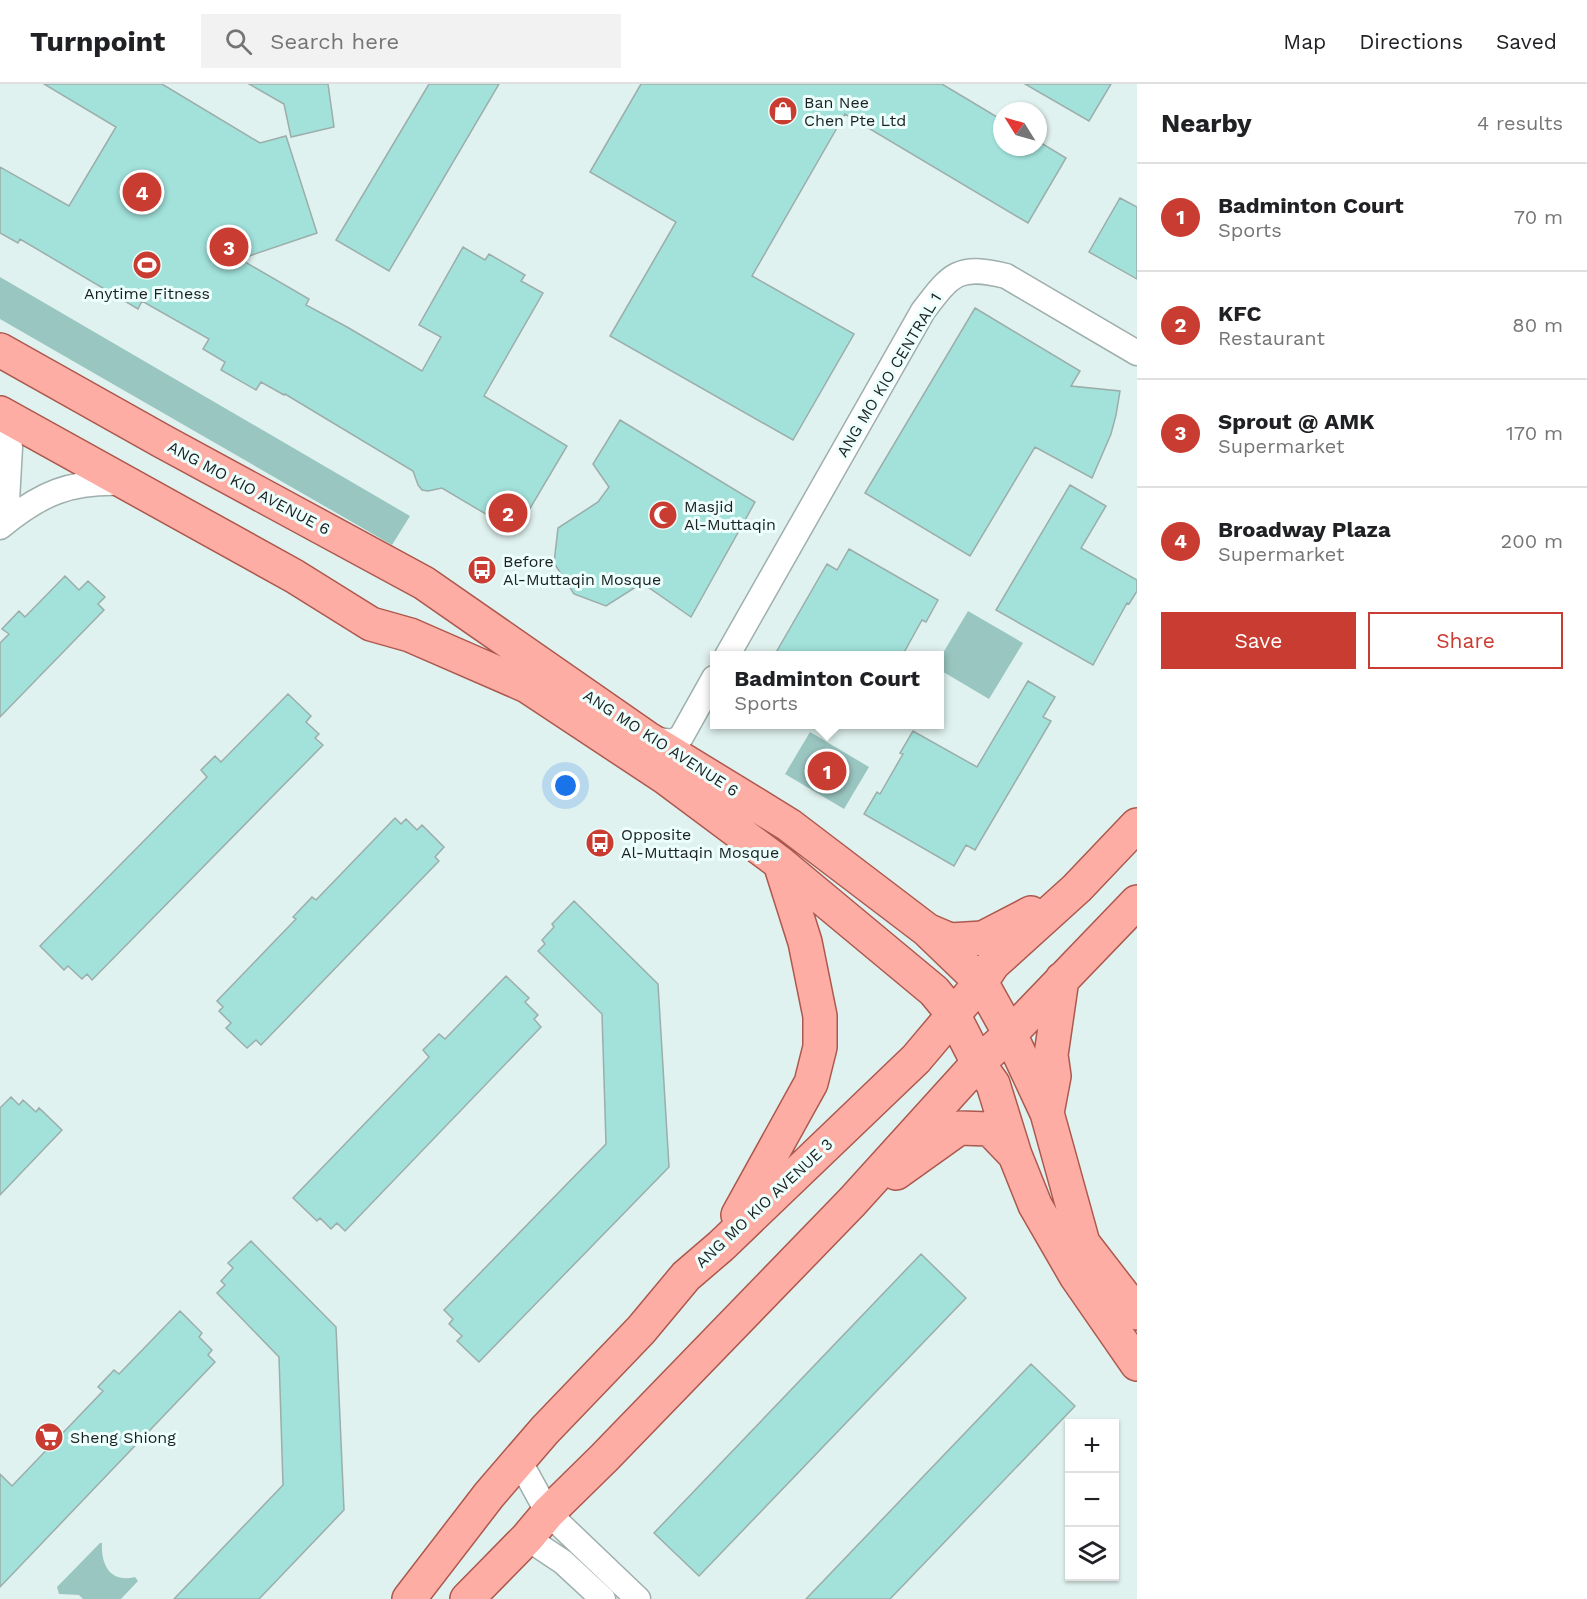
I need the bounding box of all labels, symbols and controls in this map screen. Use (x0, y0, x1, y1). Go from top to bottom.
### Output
search box (201, 14, 621, 68)
text: Turnpoint (30, 25, 165, 58)
icon: search (222, 25, 255, 58)
text: Search here (270, 29, 399, 54)
text: Map (1283, 29, 1326, 54)
text: Directions (1359, 29, 1463, 54)
text: Saved (1496, 29, 1557, 54)
place label: Ban Nee Chen Pte Ltd (804, 93, 906, 130)
shop icon: Ban Nee Chen Pte Ltd (767, 95, 799, 127)
north arrow (993, 102, 1047, 156)
text: Nearby (1161, 108, 1252, 138)
text: 4 results (1477, 111, 1563, 135)
pin: 4 (122, 170, 162, 214)
text: Badminton Court (1218, 193, 1404, 218)
text: 1 (1176, 205, 1185, 229)
text: 70 m (1514, 205, 1563, 229)
text: Sports (1218, 218, 1282, 242)
pin: 3 (210, 224, 248, 270)
sports icon: Anytime Fitness (131, 249, 163, 281)
place label: Anytime Fitness (84, 284, 210, 303)
street label: ANG MO KIO CENTRAL 1 (833, 290, 945, 460)
text: KFC (1218, 301, 1262, 326)
text: 2 (1175, 313, 1186, 337)
text: 80 m (1512, 313, 1563, 337)
text: Restaurant (1218, 326, 1325, 350)
text: Sprout @ AMK (1218, 409, 1374, 434)
text: 3 (1175, 421, 1186, 445)
text: 170 m (1506, 421, 1563, 445)
text: Supermarket (1218, 434, 1344, 458)
street label: ANG MO KIO AVENUE 6 (165, 437, 333, 539)
pin: 2 (488, 490, 528, 536)
place label: Masjid Al-Muttaqin (684, 497, 776, 534)
mosque icon: Masjid Al-Muttaqin (647, 499, 679, 531)
text: Broadway Plaza (1218, 517, 1391, 542)
text: 4 (1174, 529, 1187, 553)
text: 200 m (1501, 529, 1563, 553)
text: Supermarket (1218, 542, 1344, 566)
place label: Before Al-Muttaqin Mosque (503, 552, 661, 589)
bus stop icon: Before Al-Muttaqin Mosque (466, 554, 498, 586)
button: Save (1161, 612, 1356, 669)
button: Share (1368, 612, 1563, 669)
popup (710, 651, 944, 729)
text: Badminton Court (734, 666, 920, 691)
street label: ANG MO KIO AVENUE 6 (580, 686, 742, 800)
text: Sports (734, 691, 798, 715)
pin: 1 (808, 748, 846, 794)
your location (551, 771, 580, 800)
place label: Opposite Al-Muttaqin Mosque (621, 825, 779, 862)
bus stop icon: Opposite Al-Muttaqin Mosque (584, 827, 616, 859)
street label: ANG MO KIO AVENUE 3 (691, 1134, 837, 1272)
map controls (1065, 1419, 1119, 1581)
button: + (1065, 1419, 1119, 1473)
supermarket icon: Sheng Shiong (33, 1421, 65, 1453)
place label: Sheng Shiong (70, 1428, 176, 1447)
button: − (1065, 1473, 1119, 1527)
button: layers (1065, 1527, 1119, 1581)

